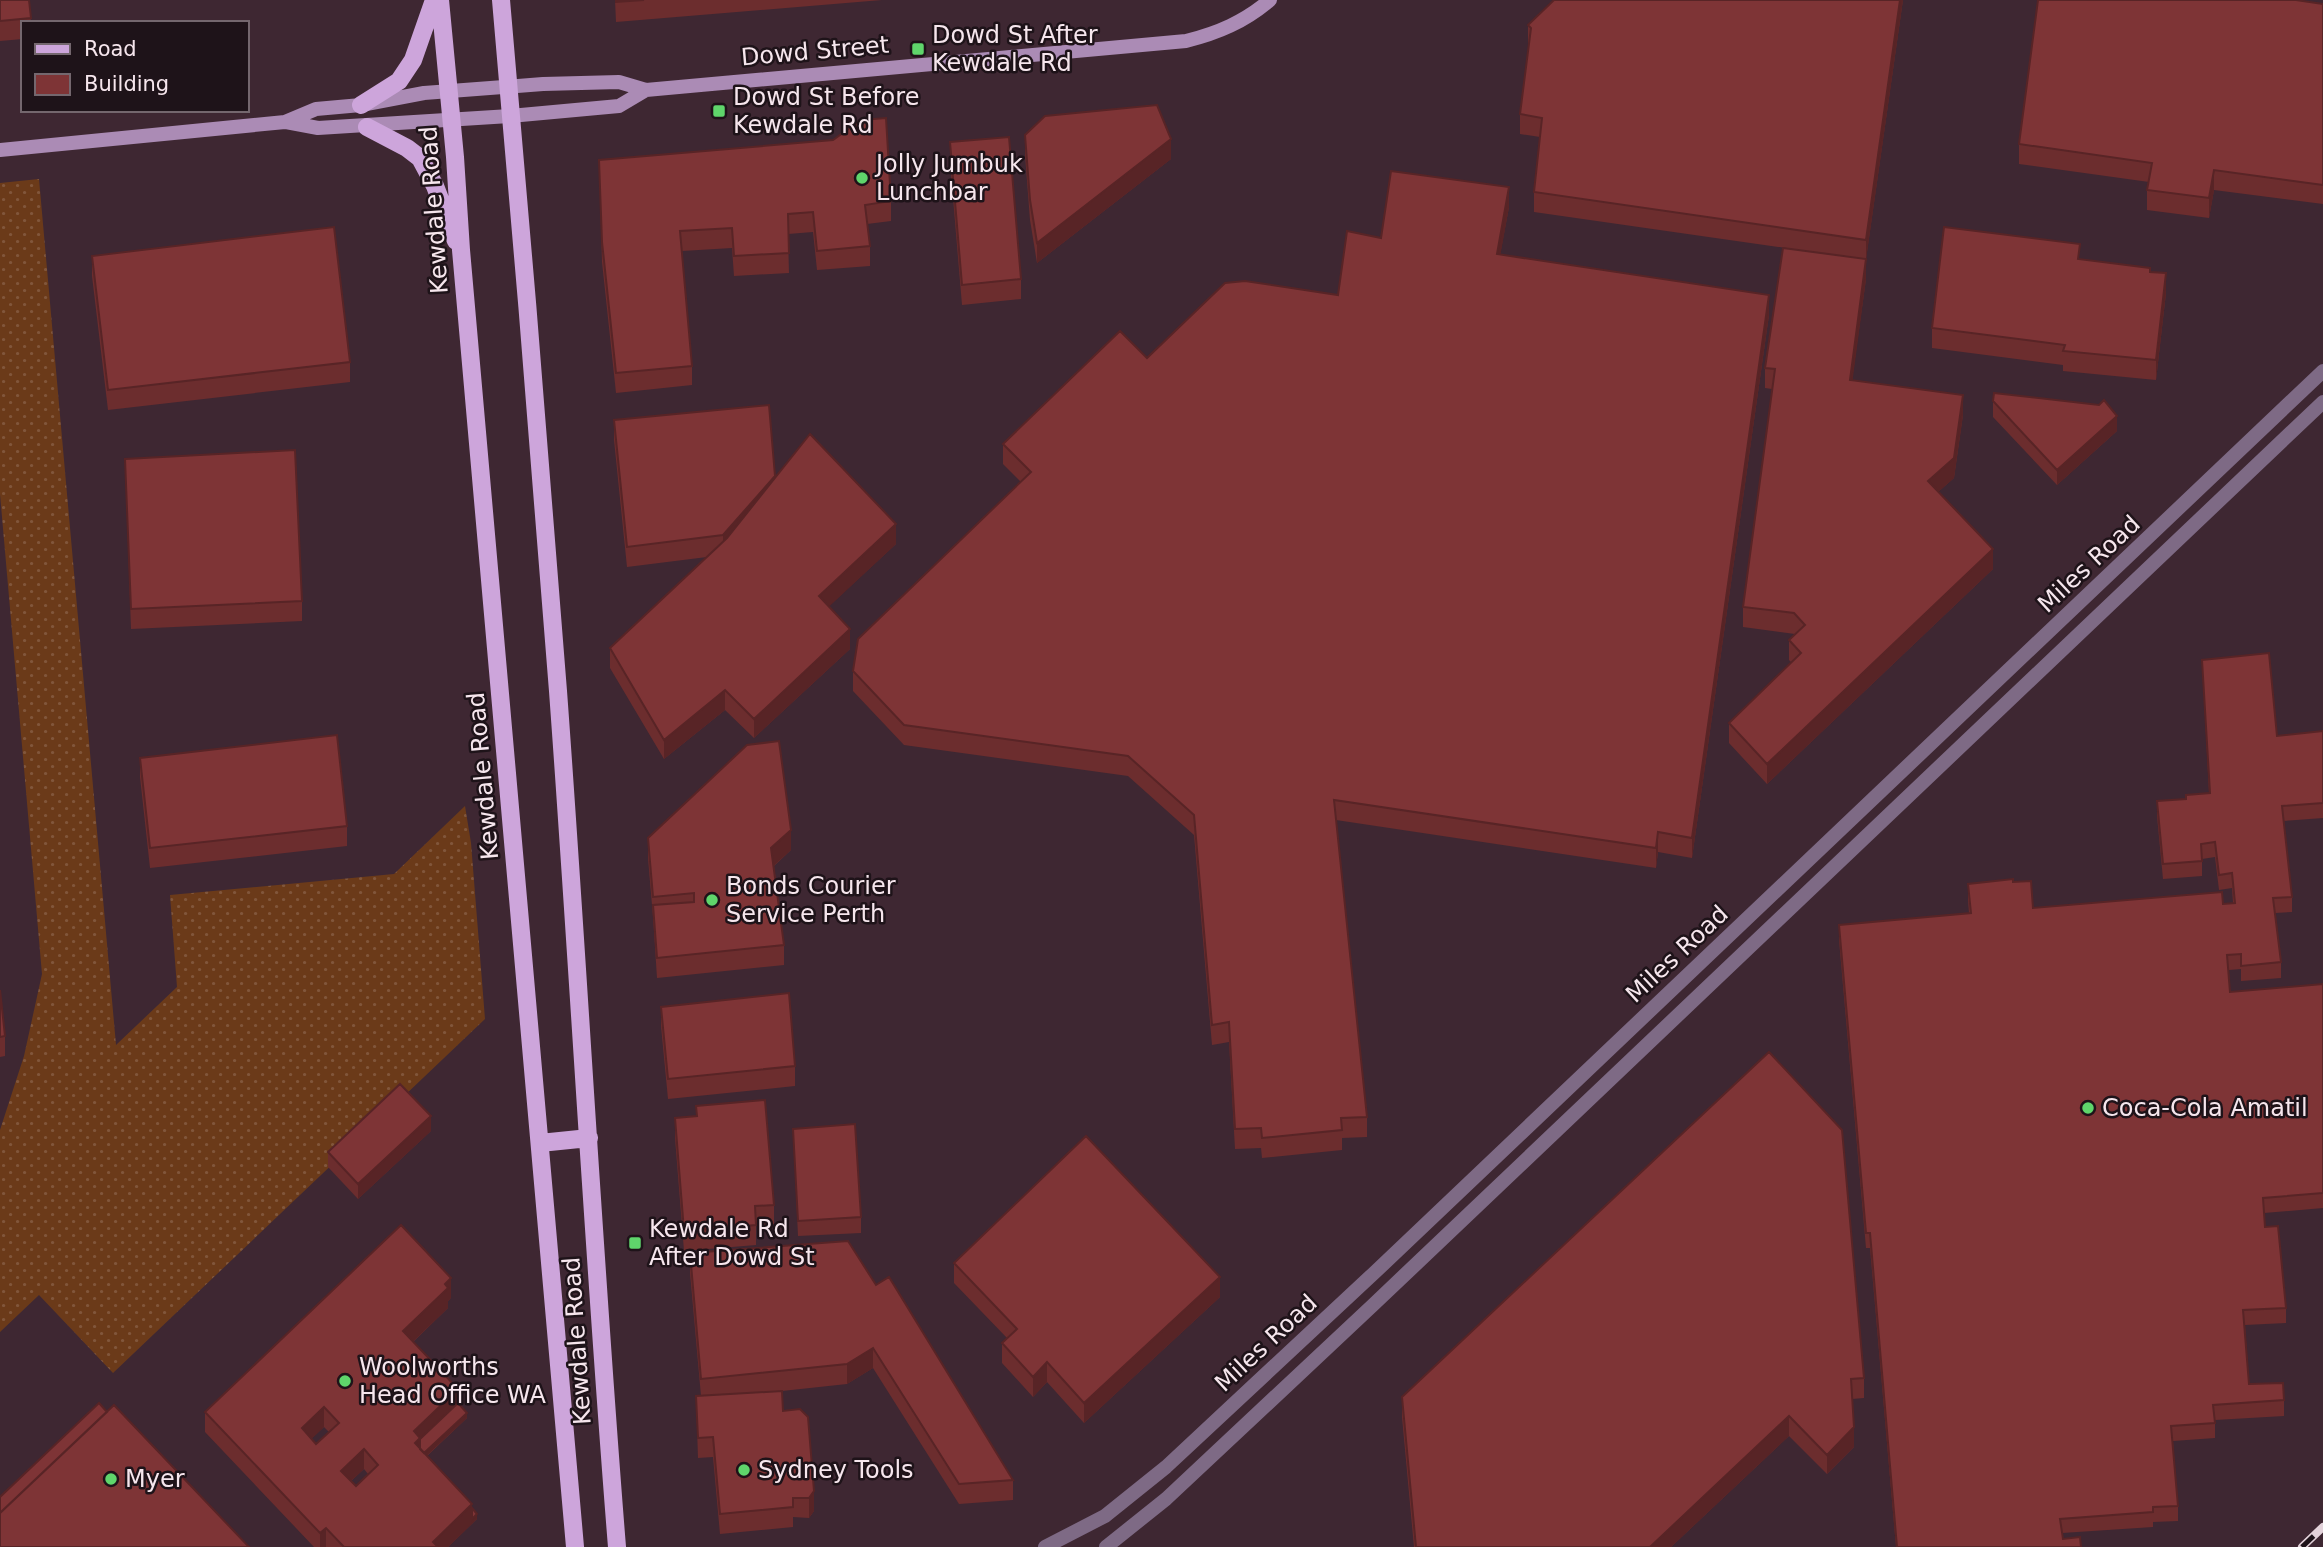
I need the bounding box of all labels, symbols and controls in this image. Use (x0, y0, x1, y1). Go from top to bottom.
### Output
legend (21, 21, 248, 112)
place label: Dowd St After Kewdale Rd (932, 21, 1098, 77)
street label: Dowd Street (740, 31, 890, 71)
text: Road (84, 37, 137, 61)
marker: Dowd St After Kewdale Rd (910, 41, 926, 57)
text: Building (84, 72, 169, 96)
place label: Dowd St Before Kewdale Rd (733, 83, 919, 139)
marker: Dowd St Before Kewdale Rd (711, 103, 727, 119)
street label: Kewdale Road (414, 125, 454, 295)
place label: Jolly Jumbuk Lunchbar (874, 150, 1023, 206)
marker: Jolly Jumbuk Lunchbar (854, 170, 870, 186)
street label: Miles Road (2032, 510, 2146, 618)
street label: Kewdale Road (462, 691, 504, 861)
place label: Bonds Courier Service Perth (726, 872, 896, 928)
marker: Bonds Courier Service Perth (704, 892, 720, 908)
street label: Miles Road (1620, 900, 1734, 1008)
place label: Coca-Cola Amatil (2102, 1094, 2308, 1122)
marker: Coca-Cola Amatil (2080, 1100, 2096, 1116)
place label: Kewdale Rd After Dowd St (649, 1215, 815, 1271)
marker: Kewdale Rd After Dowd St (627, 1235, 643, 1251)
street label: Kewdale Road (557, 1256, 597, 1426)
street label: Miles Road (1209, 1289, 1323, 1397)
place label: Woolworths Head Office WA (359, 1353, 546, 1409)
marker: Woolworths Head Office WA (337, 1373, 353, 1389)
place label: Sydney Tools (758, 1456, 914, 1484)
marker: Sydney Tools (736, 1462, 752, 1478)
place label: Myer (125, 1465, 185, 1493)
marker: Myer (103, 1471, 119, 1487)

